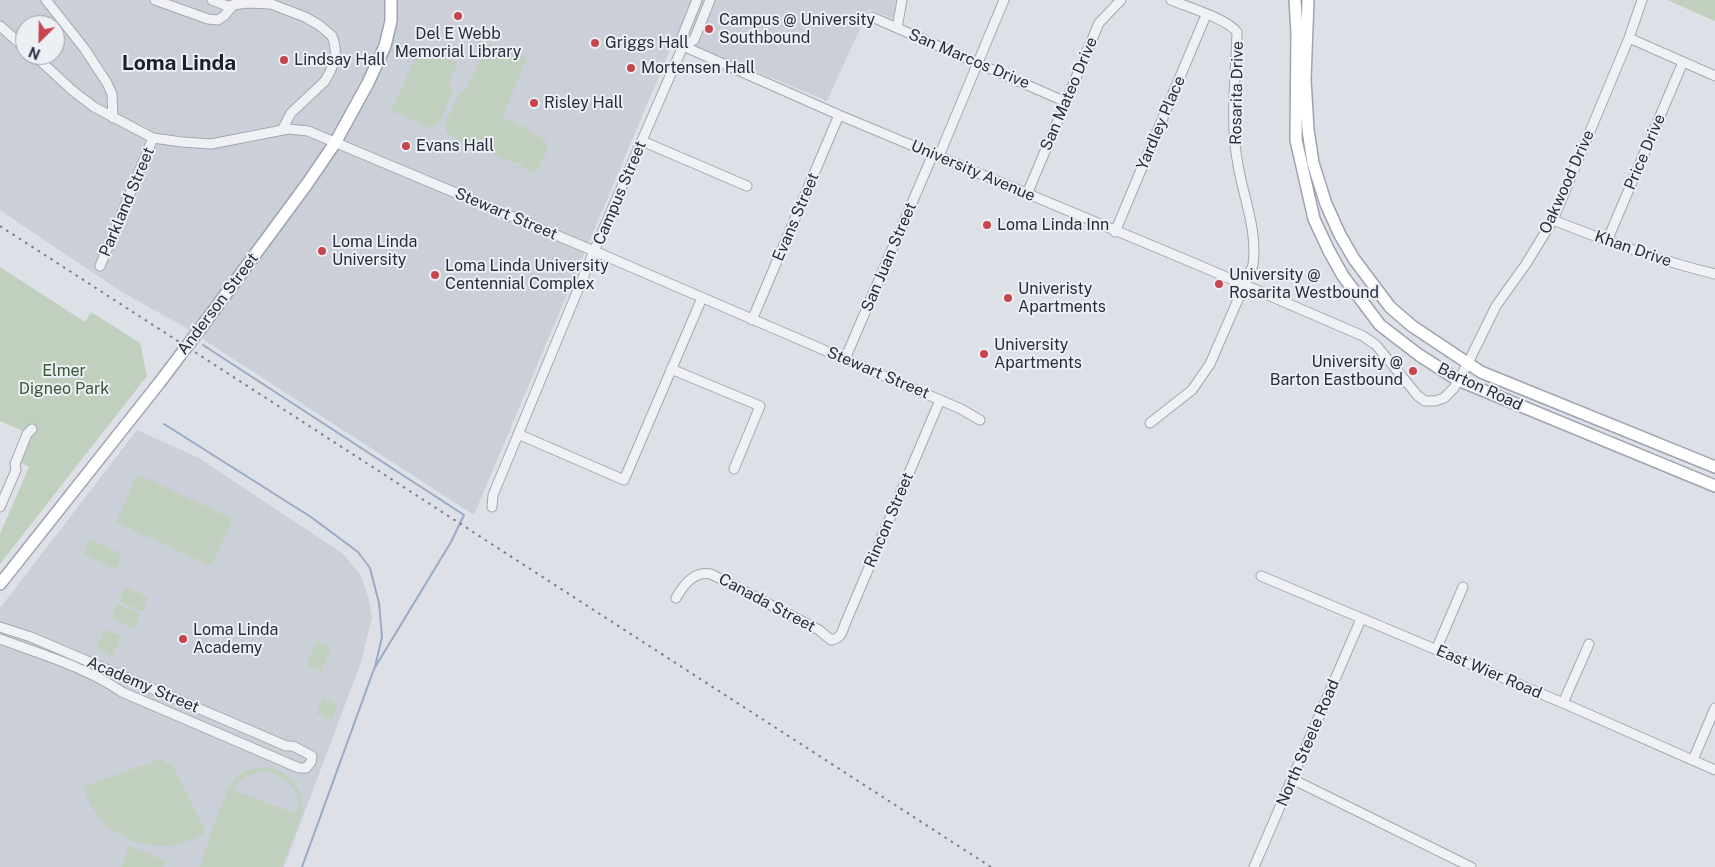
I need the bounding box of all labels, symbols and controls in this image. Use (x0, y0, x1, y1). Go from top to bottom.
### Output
marker: Del E Webb Memorial Library (452, 10, 464, 22)
place label: Campus @ University Southbound (719, 10, 875, 48)
north arrow (15, 15, 65, 65)
marker: Campus @ University Southbound (703, 23, 715, 35)
place label: Del E Webb Memorial Library (395, 24, 521, 62)
street label: San Marcos Drive (906, 25, 1032, 93)
place label: Griggs Hall (605, 33, 689, 53)
street label: San Mateo Drive (1036, 34, 1102, 154)
marker: Griggs Hall (589, 37, 601, 49)
street label: Rosarita Drive (1226, 41, 1248, 145)
text: N (26, 43, 43, 62)
place label: Lindsay Hall (294, 50, 386, 70)
district label: Loma Linda (122, 51, 236, 77)
marker: Lindsay Hall (278, 54, 290, 66)
place label: Mortensen Hall (641, 58, 755, 78)
marker: Mortensen Hall (625, 62, 637, 74)
street label: Yardley Place (1132, 73, 1190, 173)
place label: Risley Hall (544, 93, 623, 113)
marker: Risley Hall (528, 97, 540, 109)
street label: Price Drive (1620, 111, 1670, 193)
street label: Oakwood Drive (1536, 127, 1598, 237)
place label: Evans Hall (416, 136, 494, 156)
street label: University Avenue (908, 136, 1038, 206)
street label: Campus Street (589, 138, 651, 248)
marker: Evans Hall (400, 140, 412, 152)
street label: Parkland Street (95, 144, 159, 260)
street label: Evans Street (769, 170, 823, 264)
street label: Stewart Street (452, 184, 560, 244)
street label: San Juan Street (857, 199, 921, 315)
place label: Loma Linda Inn (997, 215, 1109, 235)
marker: Loma Linda Inn (981, 219, 993, 231)
street label: Khan Drive (1592, 227, 1674, 271)
place label: Loma Linda University (332, 232, 417, 270)
marker: Loma Linda University (316, 245, 328, 257)
street label: Anderson Street (174, 249, 262, 359)
place label: Loma Linda University Centennial Complex (445, 256, 609, 294)
place label: University @ Rosarita Westbound (1229, 265, 1379, 303)
marker: Loma Linda University Centennial Complex (429, 269, 441, 281)
marker: University @ Rosarita Westbound (1213, 278, 1225, 290)
place label: Univeristy Apartments (1018, 279, 1106, 317)
marker: Univeristy Apartments (1002, 292, 1014, 304)
place label: University Apartments (994, 335, 1082, 373)
street label: Stewart Street (824, 343, 932, 403)
marker: University Apartments (978, 348, 990, 360)
place label: University @ Barton Eastbound (1270, 352, 1403, 390)
street label: Barton Road (1434, 359, 1526, 415)
park label: Elmer Digneo Park (19, 361, 109, 399)
marker: University @ Barton Eastbound (1407, 365, 1419, 377)
street label: Rincon Street (860, 470, 918, 570)
street label: Canada Street (715, 569, 819, 637)
place label: Loma Linda Academy (193, 620, 278, 658)
marker: Loma Linda Academy (177, 633, 189, 645)
street label: East Wier Road (1433, 641, 1545, 703)
street label: Academy Street (84, 653, 202, 717)
street label: North Steele Road (1273, 677, 1343, 809)

